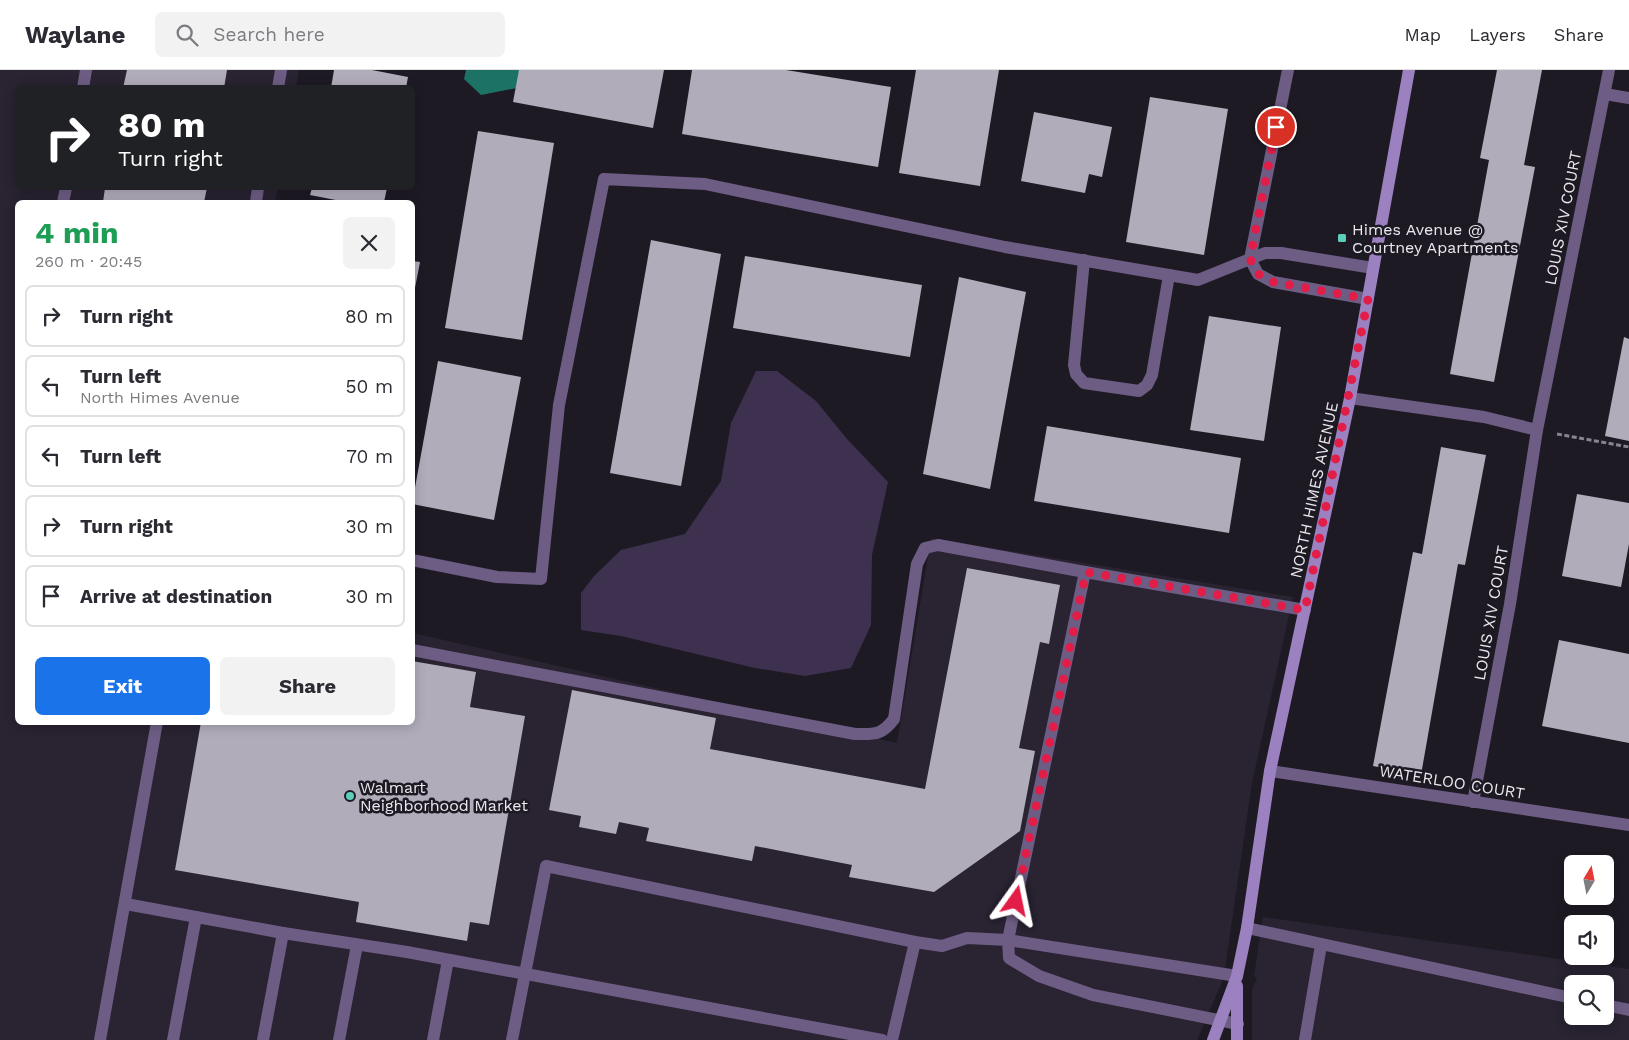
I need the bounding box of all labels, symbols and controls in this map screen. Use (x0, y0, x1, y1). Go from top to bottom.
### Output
search box (155, 12, 505, 57)
text: Waylane (25, 21, 125, 49)
icon: search (173, 21, 201, 49)
text: Search here (213, 23, 325, 46)
text: Map (1404, 24, 1441, 45)
text: Layers (1469, 24, 1526, 45)
text: Share (1554, 24, 1604, 45)
text: 80 m (118, 104, 205, 146)
icon: right (35, 105, 100, 170)
pin (1255, 106, 1297, 148)
icon: arrive (1262, 113, 1290, 141)
text: Turn right (118, 146, 223, 171)
street label: LOUIS XIV COURT (1541, 149, 1585, 287)
text: 4 min (35, 215, 119, 250)
button: close (343, 217, 395, 269)
place label: Himes Avenue @ Courtney Apartments (1352, 220, 1518, 257)
marker: Himes Avenue @ Courtney Apartments (1336, 232, 1348, 244)
text: 260 m · 20:45 (35, 252, 142, 271)
icon: right (37, 302, 65, 330)
text: Turn right (80, 305, 173, 328)
text: 80 m (345, 305, 393, 328)
text: Turn left (80, 365, 161, 388)
icon: left (37, 372, 65, 400)
text: 50 m (346, 375, 393, 398)
text: North Himes Avenue (80, 388, 240, 407)
street label: NORTH HIMES AVENUE (1286, 400, 1342, 580)
icon: left (37, 442, 65, 470)
text: Turn left (80, 445, 161, 468)
text: 70 m (346, 445, 393, 468)
icon: right (37, 512, 65, 540)
text: Turn right (80, 515, 173, 538)
text: 30 m (346, 515, 393, 538)
street label: LOUIS XIV COURT (1470, 544, 1512, 682)
icon: arrive (37, 582, 65, 610)
text: Arrive at destination (80, 585, 272, 608)
text: 30 m (346, 585, 393, 608)
button: Exit (35, 657, 210, 715)
button: Share (220, 657, 395, 715)
street label: WATERLOO COURT (1378, 761, 1527, 803)
place label: Walmart Neighborhood Market (360, 778, 528, 815)
marker: Walmart Neighborhood Market (344, 790, 356, 802)
north arrow (1564, 855, 1614, 905)
map controls (1564, 855, 1614, 1025)
position arrow (989, 874, 1041, 926)
button: sound (1564, 915, 1614, 965)
button: search (1564, 975, 1614, 1025)

